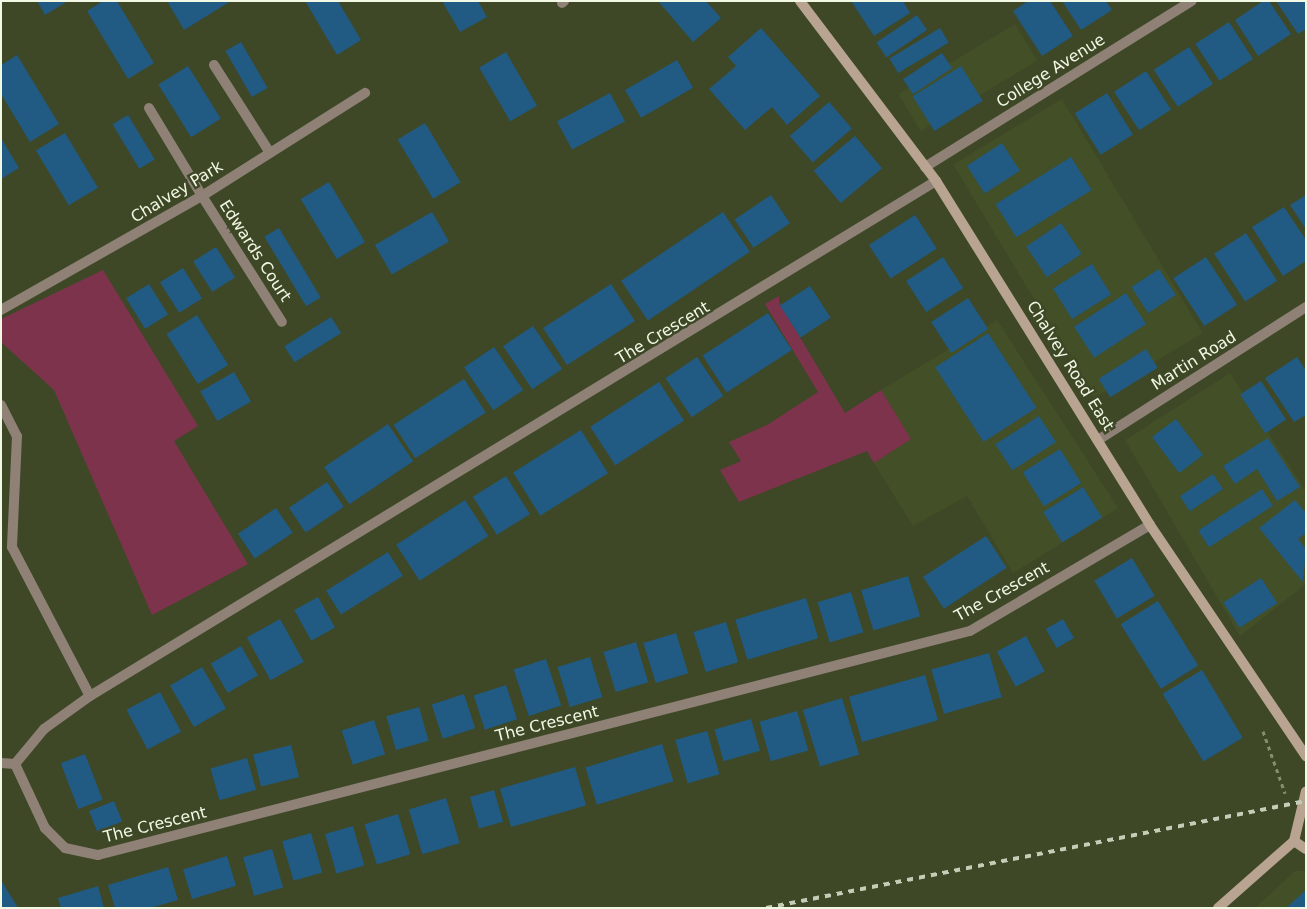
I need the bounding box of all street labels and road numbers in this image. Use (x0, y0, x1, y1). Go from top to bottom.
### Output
street label: College Avenue (993, 30, 1109, 112)
street label: Chalvey Park (127, 157, 227, 227)
street label: Edwards Court (215, 197, 295, 305)
street label: The Crescent (613, 298, 713, 368)
street label: Chalvey Road East (1022, 298, 1118, 434)
street label: Martin Road (1148, 327, 1240, 395)
street label: The Crescent (951, 558, 1053, 626)
street label: The Crescent (494, 702, 600, 746)
street label: The Crescent (102, 803, 208, 847)

